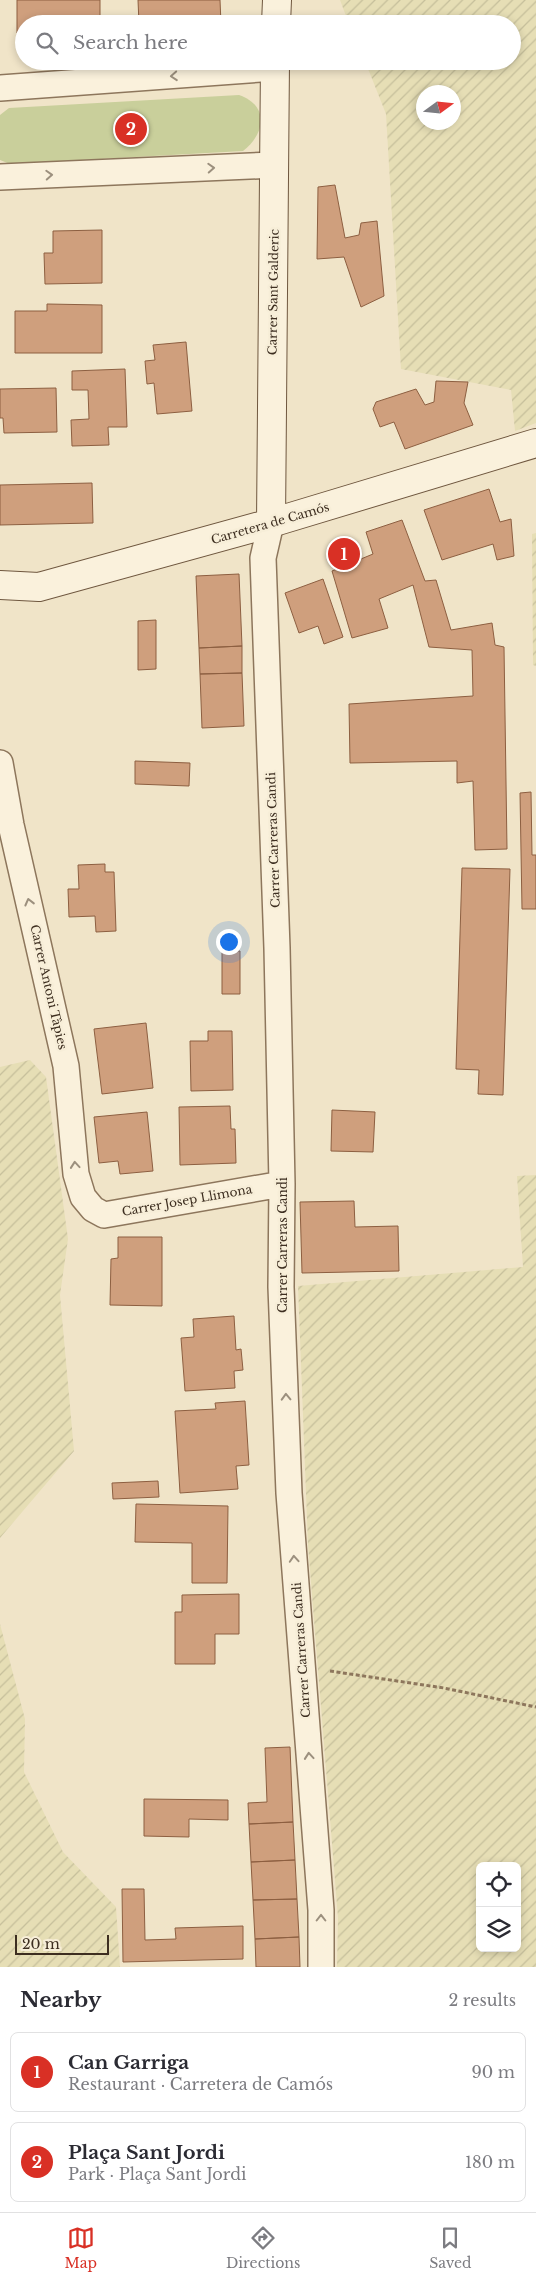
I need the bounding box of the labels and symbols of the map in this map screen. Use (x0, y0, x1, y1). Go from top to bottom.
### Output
one-way arrow (170, 70, 178, 81)
north arrow (416, 85, 461, 130)
pin: 2 (115, 110, 147, 148)
one-way arrow (207, 162, 215, 173)
one-way arrow (45, 170, 53, 180)
street label: Carrer Sant Galderic (264, 228, 282, 355)
street label: Carretera de Camós (209, 499, 331, 547)
pin: 1 (328, 535, 360, 573)
street label: Carrer Carreras Candi (263, 772, 283, 908)
one-way arrow (24, 898, 35, 907)
street label: Carrer Antoni Tàpies (27, 923, 71, 1051)
your location (216, 929, 242, 955)
one-way arrow (70, 1161, 81, 1169)
street label: Carrer Carreras Candi (275, 1177, 290, 1313)
street label: Carrer Josep Llimona (121, 1181, 254, 1219)
one-way arrow (280, 1393, 291, 1401)
one-way arrow (289, 1555, 300, 1563)
street label: Carrer Carreras Candi (289, 1582, 313, 1718)
one-way arrow (304, 1752, 315, 1760)
one-way arrow (316, 1914, 326, 1922)
scale bar (15, 1932, 109, 1955)

